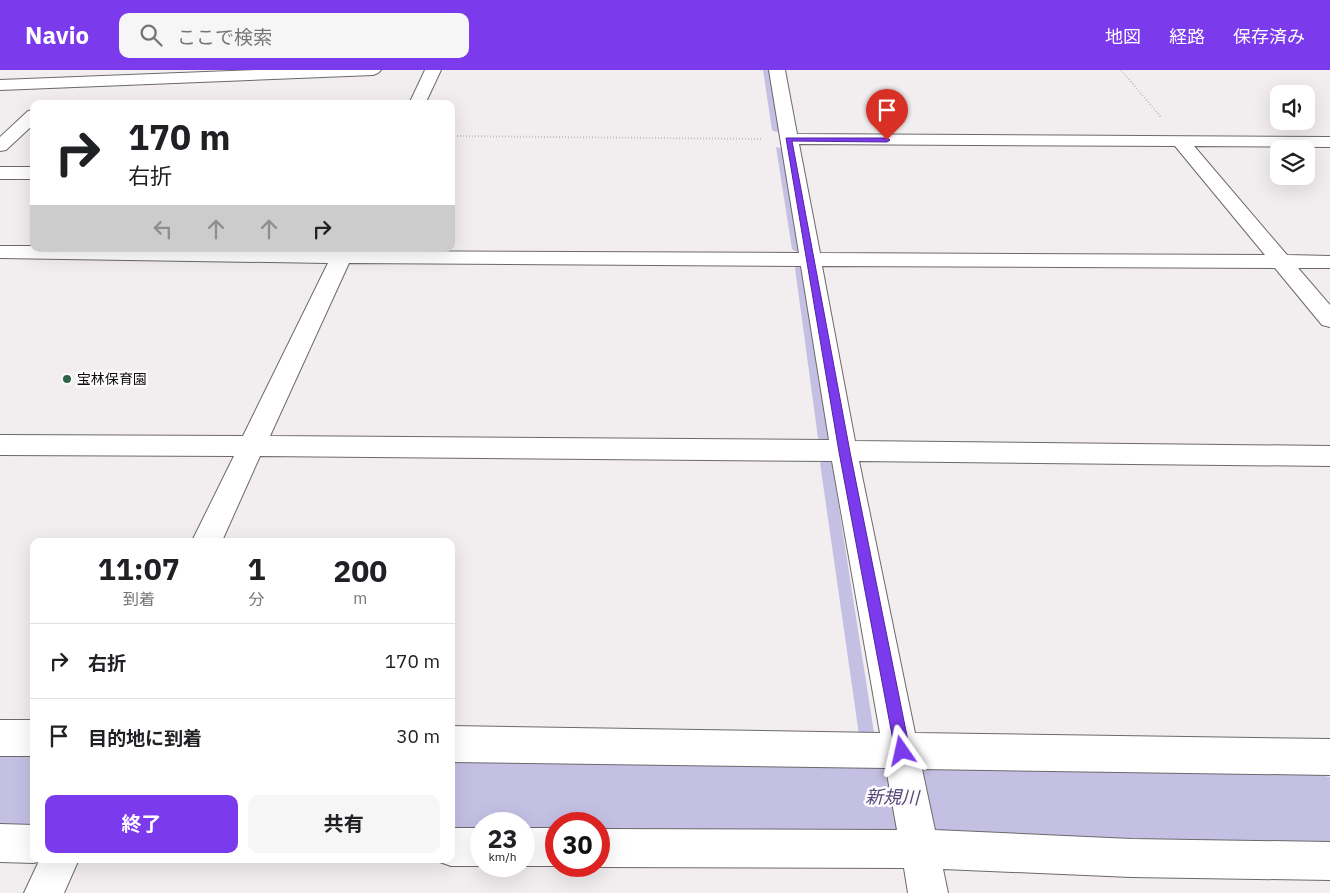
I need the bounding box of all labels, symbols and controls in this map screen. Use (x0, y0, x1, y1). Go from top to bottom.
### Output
search box (119, 13, 469, 58)
text: Navio (25, 19, 89, 51)
icon: search (137, 21, 165, 49)
text: ここで検索 (177, 25, 272, 49)
text: 地図 (1105, 25, 1141, 48)
text: 経路 (1169, 25, 1205, 48)
text: 保存済み (1233, 25, 1305, 48)
map controls (1270, 85, 1315, 185)
button: sound (1270, 85, 1315, 130)
pin (866, 89, 908, 140)
icon: arrive (873, 96, 901, 124)
text: 170 m (128, 114, 231, 160)
icon: right (45, 120, 110, 185)
button: layers (1270, 140, 1315, 185)
text: 右折 (128, 161, 172, 190)
icon: left (149, 215, 177, 243)
icon: ahead (202, 215, 230, 243)
icon: ahead (255, 215, 283, 243)
icon: right (308, 215, 336, 243)
place label: 宝林保育園 (77, 370, 147, 388)
marker: 宝林保育園 (61, 373, 73, 385)
text: 11:07 (98, 549, 180, 588)
text: 1 (247, 549, 265, 588)
text: 200 (333, 551, 387, 590)
text: m (353, 588, 367, 608)
text: 到着 (123, 589, 155, 609)
text: 分 (248, 589, 264, 609)
icon: right (45, 647, 73, 675)
text: 170 m (385, 649, 440, 673)
text: 右折 (88, 651, 126, 675)
icon: arrive (45, 722, 73, 750)
text: 30 m (396, 724, 440, 748)
position arrow (875, 724, 927, 776)
text: 目的地に到着 (88, 726, 202, 750)
water label: 新規川 (865, 785, 921, 809)
button: 終了 (45, 795, 238, 853)
button: 共有 (248, 795, 440, 853)
speed limit sign: 30 (545, 812, 610, 877)
text: 23 (487, 822, 518, 855)
text: km/h (488, 849, 517, 864)

